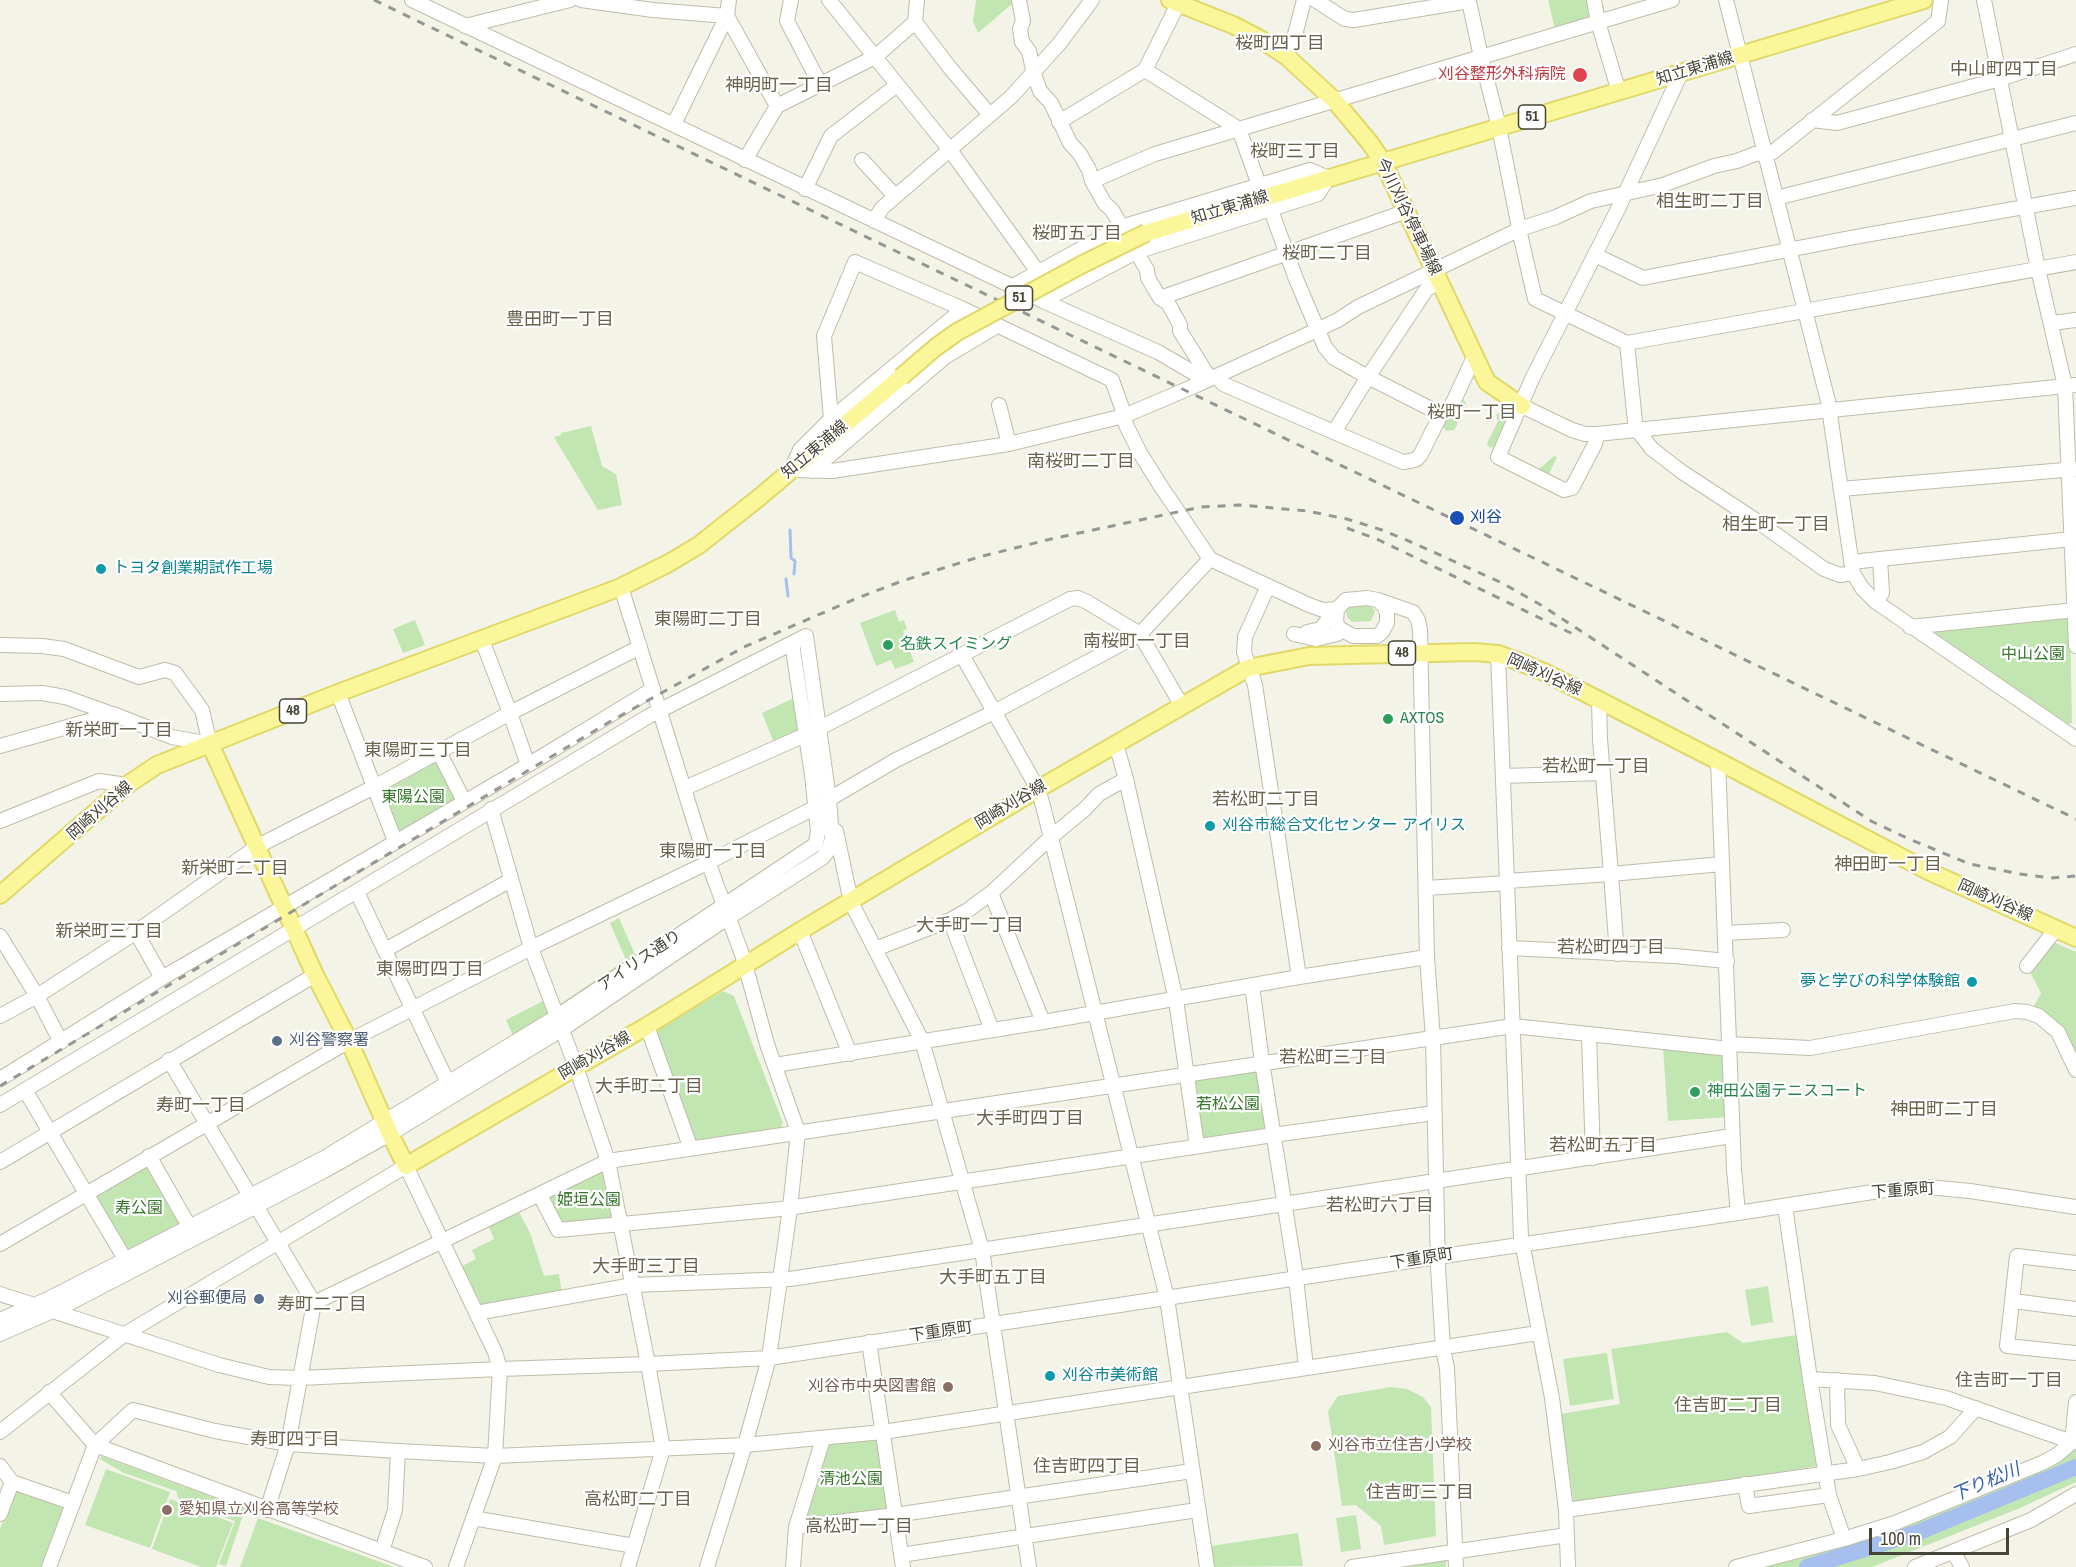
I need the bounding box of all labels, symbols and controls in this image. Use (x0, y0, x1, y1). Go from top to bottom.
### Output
district label: 桜町四丁目 (1235, 33, 1325, 55)
street label: 知立東浦線 (1654, 48, 1736, 90)
district label: 中山町四丁目 (1950, 59, 2058, 81)
place label: 刈谷整形外科病院 (1438, 65, 1566, 85)
marker: 刈谷整形外科病院 (1571, 66, 1589, 84)
district label: 神明町一丁目 (725, 75, 833, 97)
road number: 51 (1518, 105, 1546, 129)
district label: 桜町三丁目 (1250, 141, 1340, 163)
street label: 今川刈谷停車場線 (1371, 155, 1445, 279)
street label: 知立東浦線 (1189, 187, 1271, 229)
district label: 相生町二丁目 (1656, 191, 1764, 213)
district label: 桜町五丁目 (1032, 223, 1122, 245)
district label: 桜町二丁目 (1282, 243, 1372, 265)
road number: 51 (1006, 286, 1032, 310)
district label: 豊田町一丁目 (506, 309, 614, 331)
district label: 桜町一丁目 (1427, 402, 1517, 424)
street label: 知立東浦線 (778, 417, 852, 483)
district label: 南桜町二丁目 (1027, 451, 1135, 473)
place label: 刈谷 (1470, 508, 1502, 528)
marker: 刈谷 (1448, 509, 1466, 527)
district label: 相生町一丁目 (1722, 514, 1830, 536)
place label: トヨタ創業期試作工場 (113, 559, 273, 579)
marker: トヨタ創業期試作工場 (94, 562, 108, 576)
district label: 東陽町二丁目 (654, 609, 762, 631)
district label: 南桜町一丁目 (1083, 631, 1191, 653)
place label: 名鉄スイミング (900, 635, 1012, 655)
marker: 名鉄スイミング (881, 638, 895, 652)
road number: 48 (1388, 641, 1416, 665)
park label: 中山公園 (2001, 645, 2065, 665)
street label: 岡崎刈谷線 (1504, 650, 1584, 700)
road number: 48 (280, 699, 306, 723)
place label: AXTOS (1400, 709, 1444, 729)
marker: AXTOS (1381, 712, 1395, 726)
district label: 新栄町一丁目 (65, 720, 173, 742)
district label: 東陽町三丁目 (364, 740, 472, 762)
district label: 若松町一丁目 (1542, 756, 1650, 778)
street label: 岡崎刈谷線 (972, 776, 1050, 834)
street label: 岡崎刈谷線 (64, 778, 136, 844)
park label: 東陽公園 (381, 788, 445, 808)
district label: 若松町二丁目 (1212, 789, 1320, 811)
place label: 刈谷市総合文化センター アイリス (1222, 816, 1466, 836)
marker: 刈谷市総合文化センター アイリス (1203, 819, 1217, 833)
district label: 東陽町一丁目 (659, 841, 767, 863)
district label: 神田町一丁目 (1834, 854, 1942, 876)
district label: 新栄町二丁目 (181, 858, 289, 880)
street label: 岡崎刈谷線 (1955, 876, 2035, 926)
district label: 大手町一丁目 (916, 915, 1024, 937)
district label: 新栄町三丁目 (55, 921, 163, 943)
street label: アイリス通り (595, 926, 685, 996)
district label: 若松町四丁目 (1557, 937, 1665, 959)
district label: 東陽町四丁目 (376, 959, 484, 981)
place label: 夢と学びの科学体験館 (1800, 972, 1960, 992)
marker: 夢と学びの科学体験館 (1965, 975, 1979, 989)
street label: 岡崎刈谷線 (556, 1028, 634, 1084)
place label: 刈谷警察署 (289, 1031, 369, 1051)
marker: 刈谷警察署 (270, 1034, 284, 1048)
district label: 若松町三丁目 (1279, 1047, 1387, 1069)
district label: 大手町二丁目 (595, 1076, 703, 1098)
place label: 神田公園テニスコート (1707, 1082, 1867, 1102)
marker: 神田公園テニスコート (1688, 1085, 1702, 1099)
district label: 寿町一丁目 (156, 1095, 246, 1117)
park label: 若松公園 (1196, 1095, 1260, 1115)
district label: 神田町二丁目 (1890, 1099, 1998, 1121)
district label: 大手町四丁目 (976, 1108, 1084, 1130)
district label: 若松町五丁目 (1549, 1135, 1657, 1157)
street label: 下重原町 (1870, 1179, 1936, 1203)
park label: 姫垣公園 (557, 1191, 621, 1211)
district label: 若松町六丁目 (1326, 1195, 1434, 1217)
park label: 寿公園 (115, 1199, 163, 1219)
street label: 下重原町 (1389, 1245, 1455, 1273)
district label: 大手町三丁目 (592, 1256, 700, 1278)
district label: 大手町五丁目 (939, 1267, 1047, 1289)
place label: 刈谷郵便局 (167, 1289, 247, 1309)
marker: 刈谷郵便局 (252, 1292, 266, 1306)
district label: 寿町二丁目 (277, 1294, 367, 1316)
street label: 下重原町 (908, 1318, 974, 1346)
place label: 刈谷市美術館 (1062, 1366, 1158, 1386)
marker: 刈谷市美術館 (1043, 1369, 1057, 1383)
district label: 住吉町一丁目 (1955, 1370, 2063, 1392)
place label: 刈谷市中央図書館 (808, 1377, 936, 1397)
marker: 刈谷市中央図書館 (941, 1380, 955, 1394)
district label: 住吉町二丁目 (1674, 1395, 1782, 1417)
district label: 寿町四丁目 (250, 1429, 340, 1451)
place label: 刈谷市立住吉小学校 (1328, 1436, 1472, 1456)
marker: 刈谷市立住吉小学校 (1309, 1439, 1323, 1453)
district label: 住吉町四丁目 (1033, 1456, 1141, 1478)
water label: 下り松川 (1949, 1459, 2023, 1507)
park label: 清池公園 (819, 1470, 883, 1490)
district label: 住吉町三丁目 (1366, 1482, 1474, 1504)
district label: 高松町二丁目 (584, 1489, 692, 1511)
place label: 愛知県立刈谷高等学校 (179, 1500, 339, 1520)
marker: 愛知県立刈谷高等学校 (160, 1503, 174, 1517)
district label: 高松町一丁目 (805, 1516, 913, 1538)
scale bar (1872, 1516, 2012, 1554)
text: 100 m (1880, 1526, 1921, 1551)

